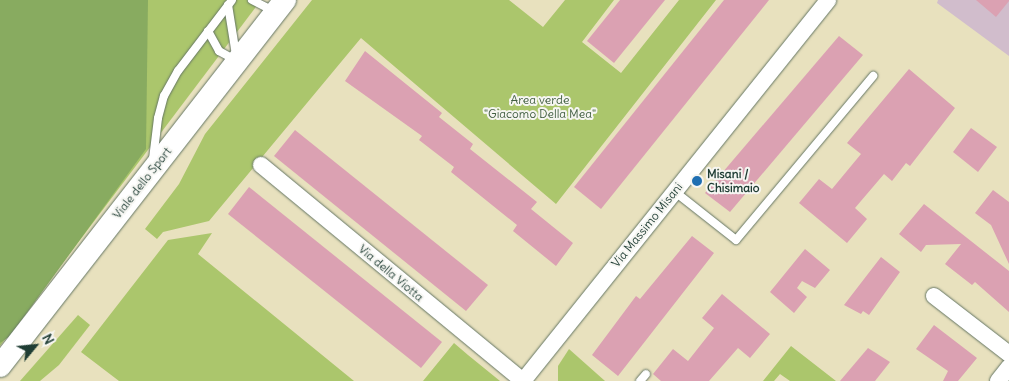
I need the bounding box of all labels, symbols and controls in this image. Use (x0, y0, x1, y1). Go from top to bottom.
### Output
park label: Area verde "Giacomo Della Mea" (484, 93, 596, 121)
street label: Viale dello Sport (110, 144, 174, 222)
place label: Misani / Chisimaio (707, 167, 759, 195)
marker: Misani / Chisimaio (691, 175, 703, 187)
street label: Via Massimo Misani (609, 180, 685, 270)
street label: Via della Viotta (356, 242, 426, 304)
north arrow (10, 321, 60, 371)
text: N (38, 330, 58, 347)

